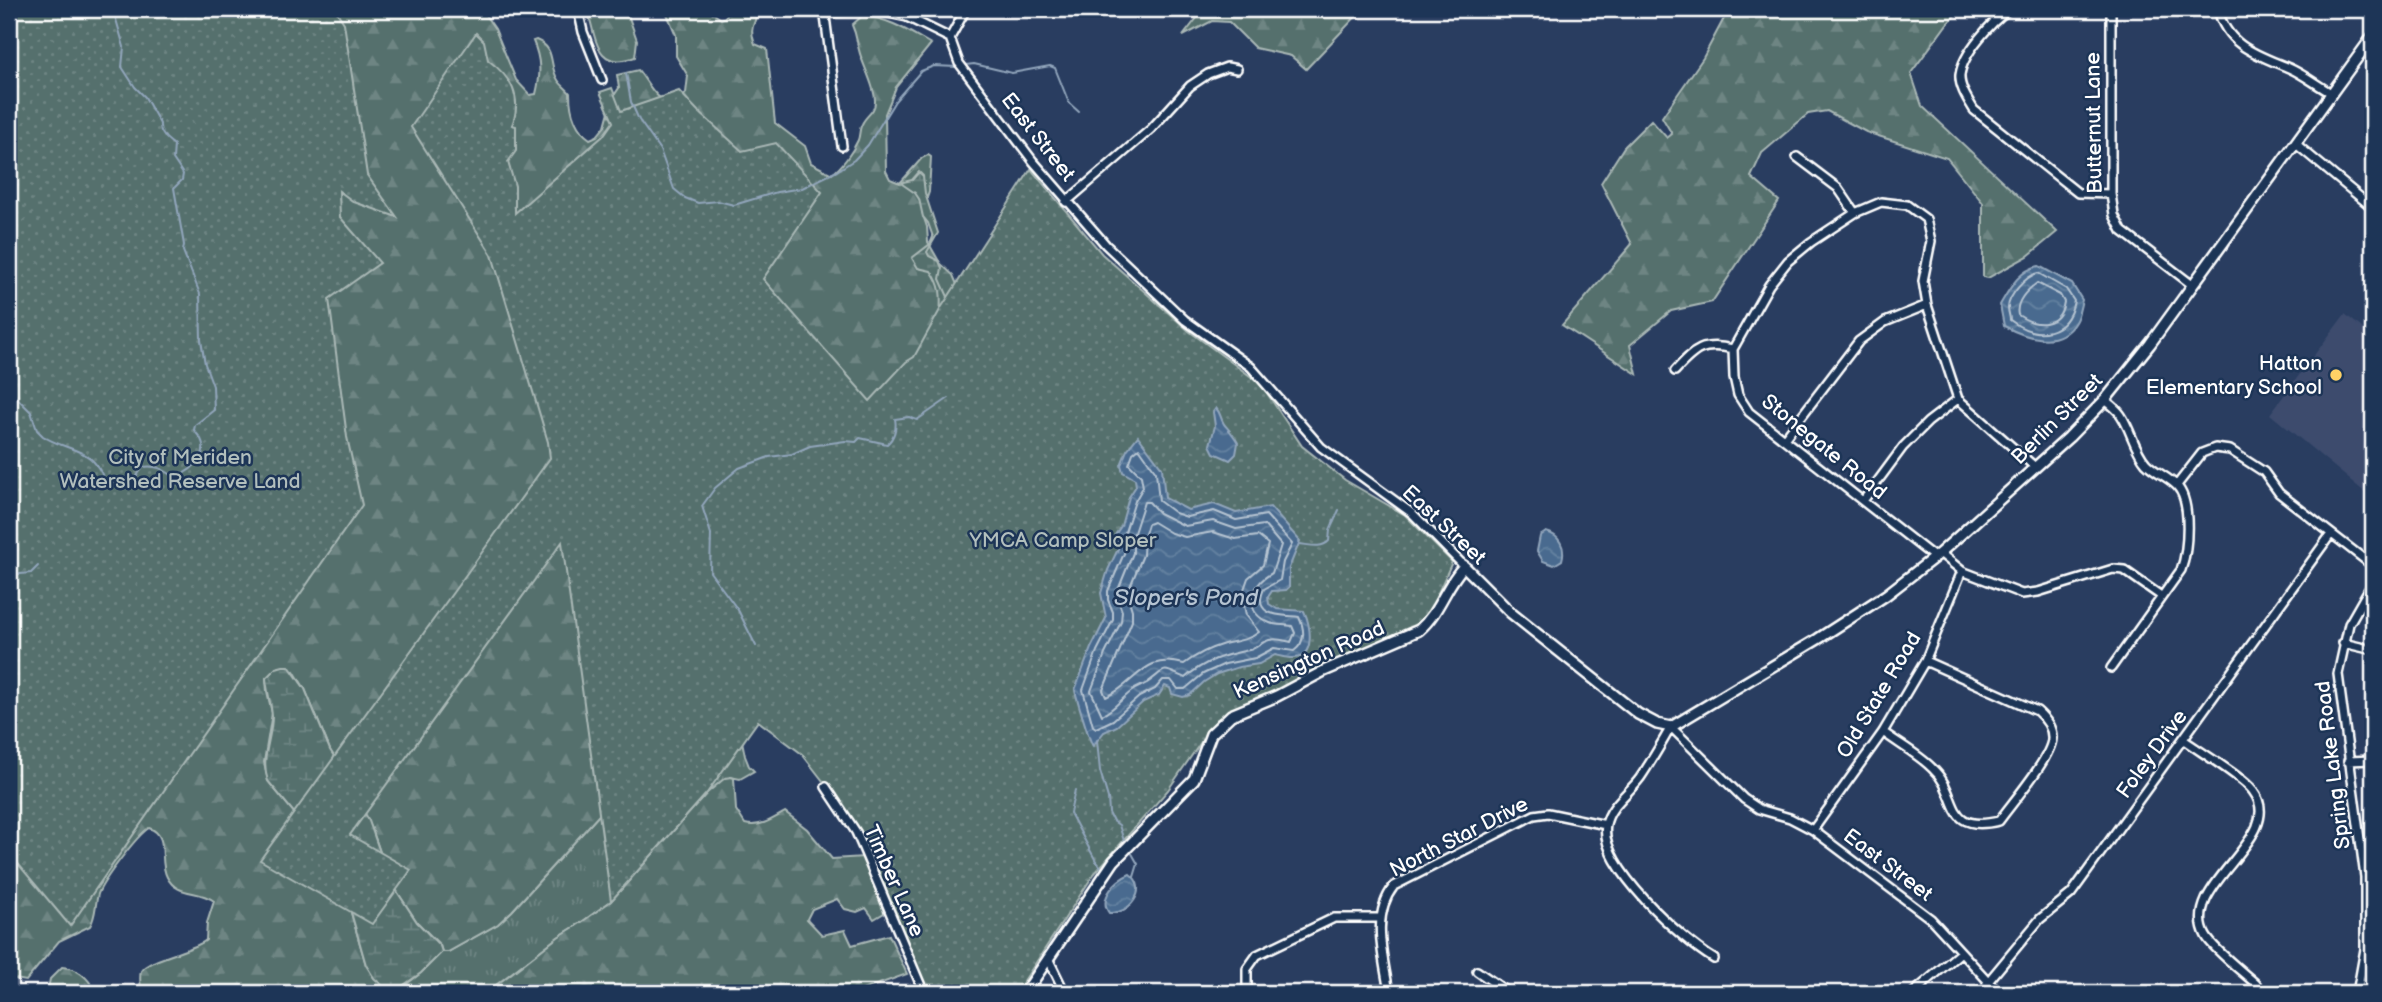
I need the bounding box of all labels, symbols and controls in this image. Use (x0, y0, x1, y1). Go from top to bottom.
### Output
street label: Butternut Lane (2080, 52, 2108, 194)
street label: East Street (996, 88, 1081, 187)
place label: Hatton Elementary School (2146, 351, 2322, 400)
marker: Hatton Elementary School (2328, 367, 2344, 383)
street label: Berlin Street (2006, 368, 2108, 470)
street label: Stonegate Road (1756, 389, 1892, 505)
park label: City of Meriden Watershed Reserve Land (60, 445, 300, 494)
street label: East Street (1397, 480, 1492, 570)
park label: YMCA Camp Sloper (969, 528, 1157, 553)
water label: Sloper's Pond (1114, 584, 1259, 612)
street label: Kensington Road (1229, 615, 1389, 705)
street label: Old State Road (1831, 627, 1927, 763)
street label: Spring Lake Road (2310, 680, 2356, 850)
street label: Foley Drive (2111, 705, 2193, 803)
street label: North Star Drive (1386, 791, 1532, 883)
street label: Timber Lane (858, 821, 930, 941)
street label: East Street (1838, 823, 1938, 907)

